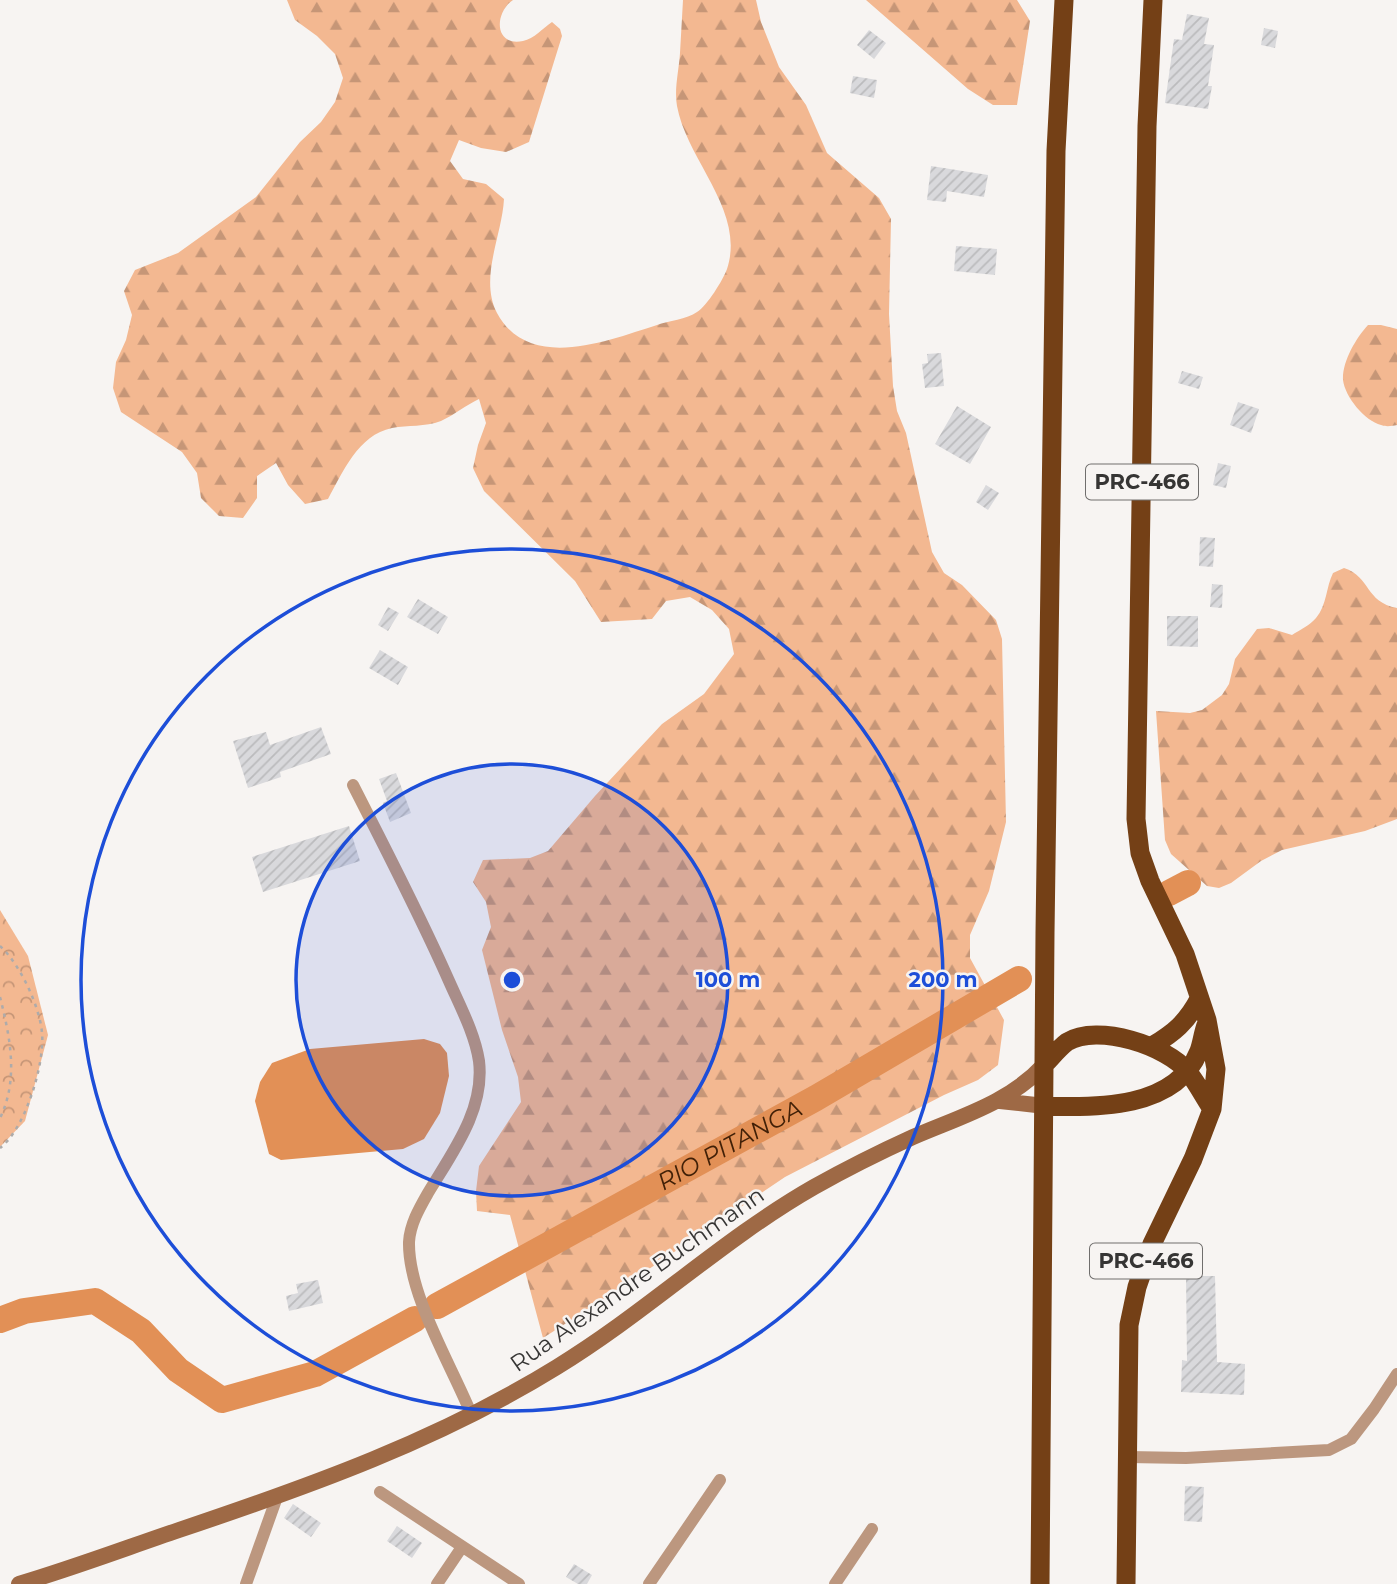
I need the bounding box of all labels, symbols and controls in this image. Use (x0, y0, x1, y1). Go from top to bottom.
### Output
road number: PRC-466 (1086, 464, 1198, 500)
text: 100 m (696, 967, 760, 992)
text: 200 m (909, 967, 977, 992)
centre of rings (500, 968, 524, 992)
water label: RIO PITANGA (652, 1093, 807, 1196)
street label: Rua Alexandre Buchmann (505, 1180, 769, 1378)
road number: PRC-466 (1090, 1244, 1202, 1278)

